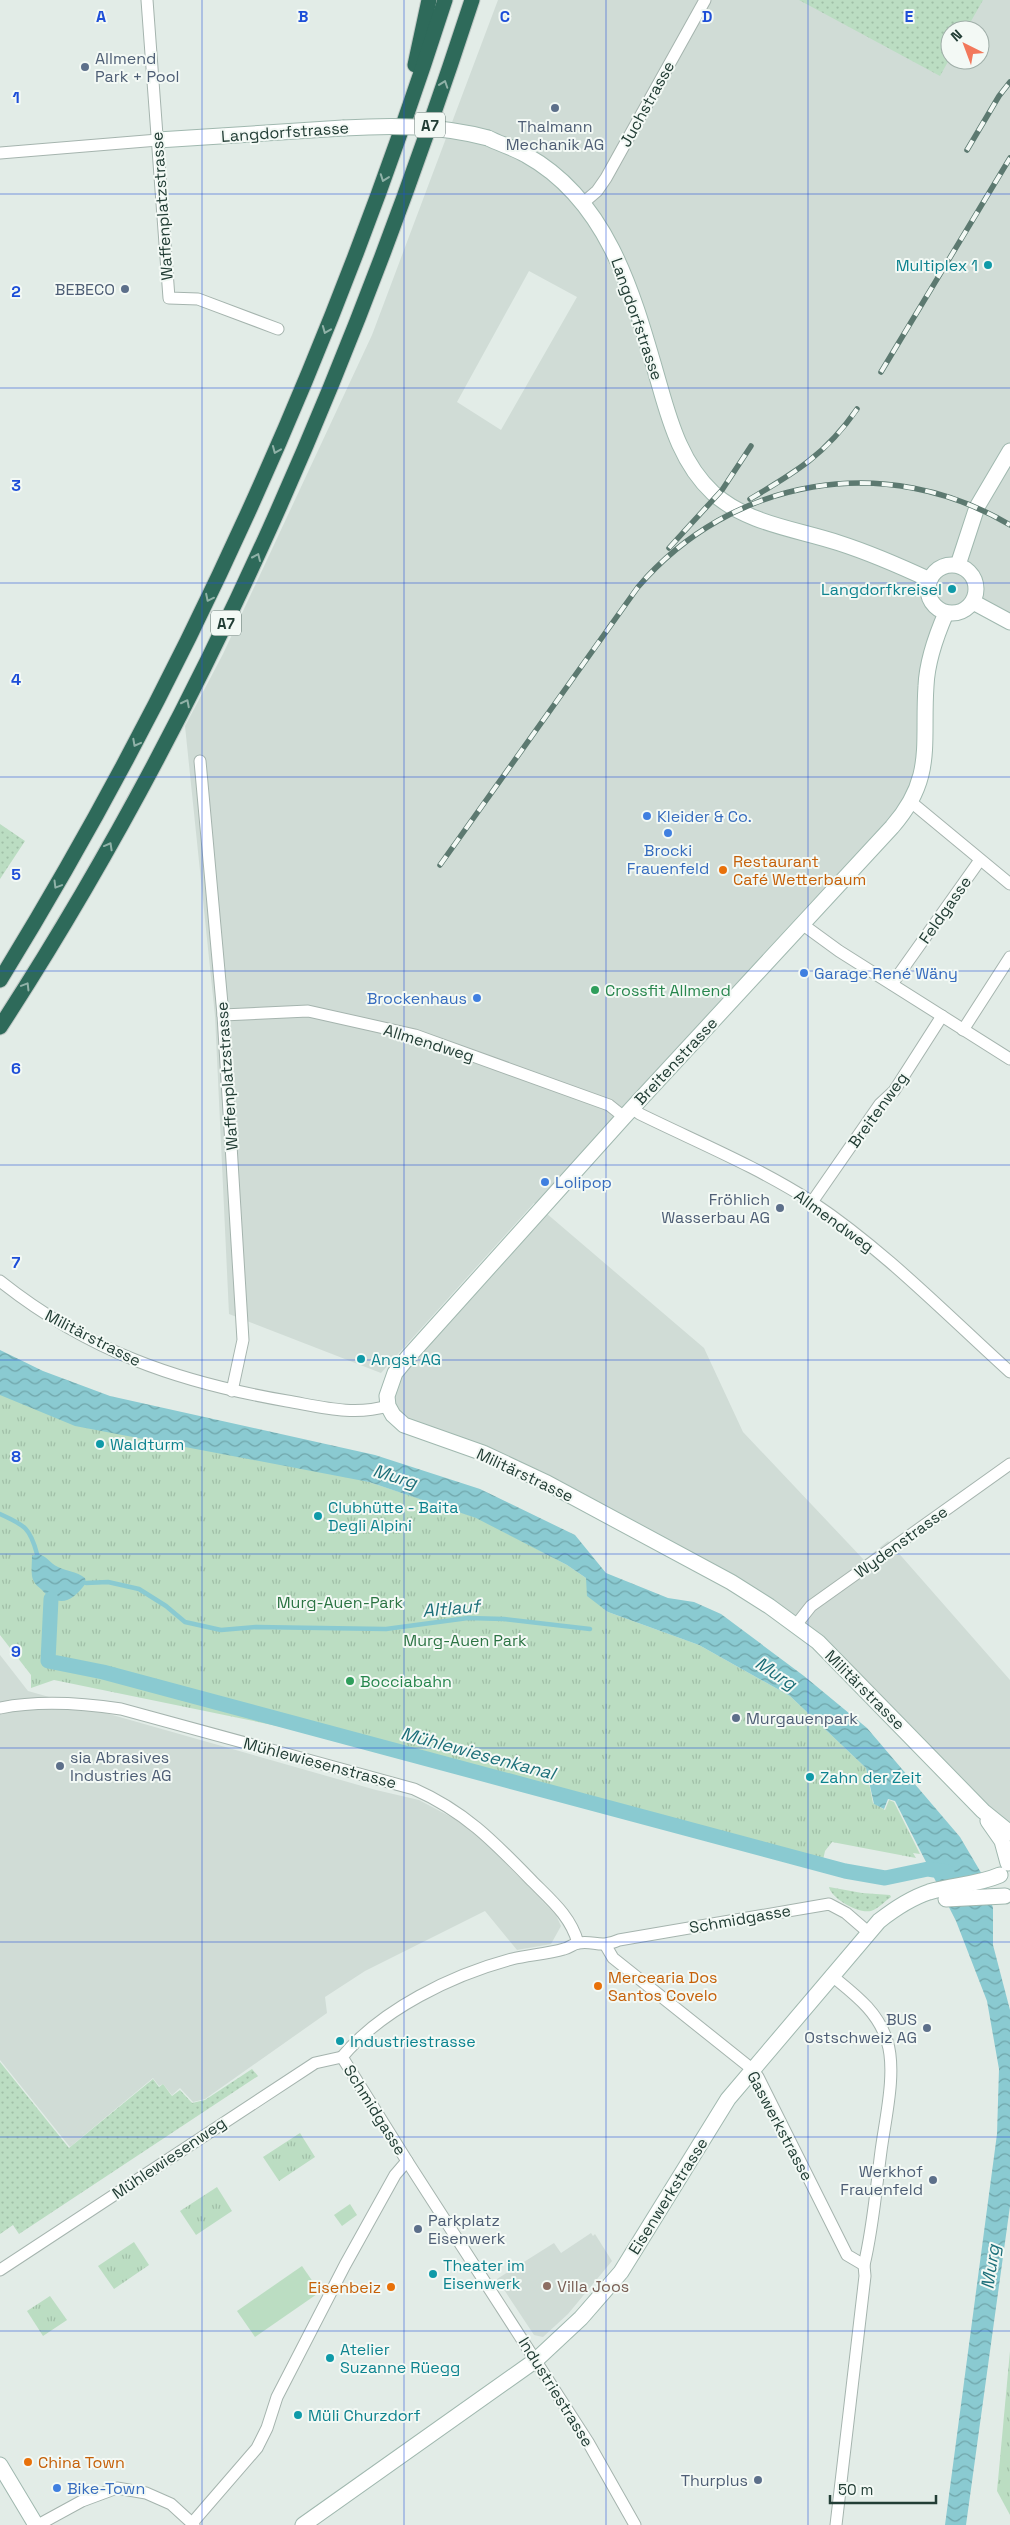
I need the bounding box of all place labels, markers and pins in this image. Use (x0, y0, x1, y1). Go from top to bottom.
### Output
place label: Allmend Park + Pool (95, 48, 179, 87)
marker: Allmend Park + Pool (79, 61, 91, 73)
marker: Thalmann Mechanik AG (549, 102, 561, 114)
place label: Thalmann Mechanik AG (506, 116, 604, 155)
place label: Multiplex 1 (896, 255, 978, 276)
marker: Multiplex 1 (982, 259, 994, 271)
place label: BEBECO (55, 279, 115, 300)
marker: BEBECO (119, 283, 131, 295)
place label: Langdorfkreisel (821, 579, 942, 600)
marker: Langdorfkreisel (946, 583, 958, 595)
place label: Kleider & Co. (657, 806, 752, 827)
marker: Kleider & Co. (641, 810, 653, 822)
marker: Brocki Frauenfeld (662, 827, 674, 839)
place label: Brocki Frauenfeld (627, 840, 709, 879)
place label: Restaurant Café Wetterbaum (733, 851, 866, 890)
marker: Restaurant Café Wetterbaum (717, 864, 729, 876)
place label: Garage René Wäny (814, 963, 958, 984)
marker: Garage René Wäny (798, 967, 810, 979)
place label: Crossfit Allmend (605, 980, 731, 1001)
marker: Crossfit Allmend (589, 984, 601, 996)
place label: Brockenhaus (367, 988, 467, 1009)
marker: Brockenhaus (471, 992, 483, 1004)
place label: Lolipop (555, 1172, 612, 1193)
marker: Lolipop (539, 1176, 551, 1188)
place label: Fröhlich Wasserbau AG (661, 1189, 770, 1228)
marker: Fröhlich Wasserbau AG (774, 1202, 786, 1214)
place label: Angst AG (371, 1349, 441, 1370)
marker: Angst AG (355, 1353, 367, 1365)
place label: Waldturm (110, 1434, 184, 1455)
marker: Waldturm (94, 1438, 106, 1450)
place label: Clubhütte - Baita Degli Alpini (328, 1497, 459, 1536)
marker: Clubhütte - Baita Degli Alpini (312, 1510, 324, 1522)
place label: Bocciabahn (360, 1671, 452, 1692)
marker: Bocciabahn (344, 1675, 356, 1687)
place label: Murgauenpark (746, 1708, 858, 1729)
marker: Murgauenpark (730, 1712, 742, 1724)
place label: sia Abrasives Industries AG (70, 1747, 172, 1786)
marker: sia Abrasives Industries AG (54, 1760, 66, 1772)
place label: Zahn der Zeit (820, 1767, 922, 1788)
marker: Zahn der Zeit (804, 1771, 816, 1783)
place label: Mercearia Dos Santos Covelo (608, 1967, 718, 2006)
marker: Mercearia Dos Santos Covelo (592, 1980, 604, 1992)
place label: BUS Ostschweiz AG (804, 2009, 917, 2048)
marker: BUS Ostschweiz AG (921, 2022, 933, 2034)
place label: Industriestrasse (350, 2031, 476, 2052)
marker: Industriestrasse (334, 2035, 346, 2047)
place label: Werkhof Frauenfeld (840, 2161, 923, 2200)
marker: Werkhof Frauenfeld (927, 2174, 939, 2186)
place label: Parkplatz Eisenwerk (428, 2210, 506, 2249)
marker: Parkplatz Eisenwerk (412, 2223, 424, 2235)
place label: Theater im Eisenwerk (443, 2255, 525, 2294)
marker: Theater im Eisenwerk (427, 2268, 439, 2280)
place label: Villa Joos (557, 2276, 629, 2297)
place label: Eisenbeiz (308, 2277, 381, 2298)
marker: Villa Joos (541, 2280, 553, 2292)
marker: Eisenbeiz (385, 2281, 397, 2293)
place label: Atelier Suzanne Rüegg (340, 2339, 460, 2378)
marker: Atelier Suzanne Rüegg (324, 2352, 336, 2364)
place label: Müli Churzdorf (308, 2405, 421, 2426)
marker: Müli Churzdorf (292, 2409, 304, 2421)
place label: China Town (38, 2452, 125, 2473)
marker: China Town (22, 2456, 34, 2468)
place label: Thurplus (681, 2470, 748, 2491)
marker: Thurplus (752, 2474, 764, 2486)
place label: Bike-Town (67, 2478, 145, 2499)
marker: Bike-Town (51, 2482, 63, 2494)

